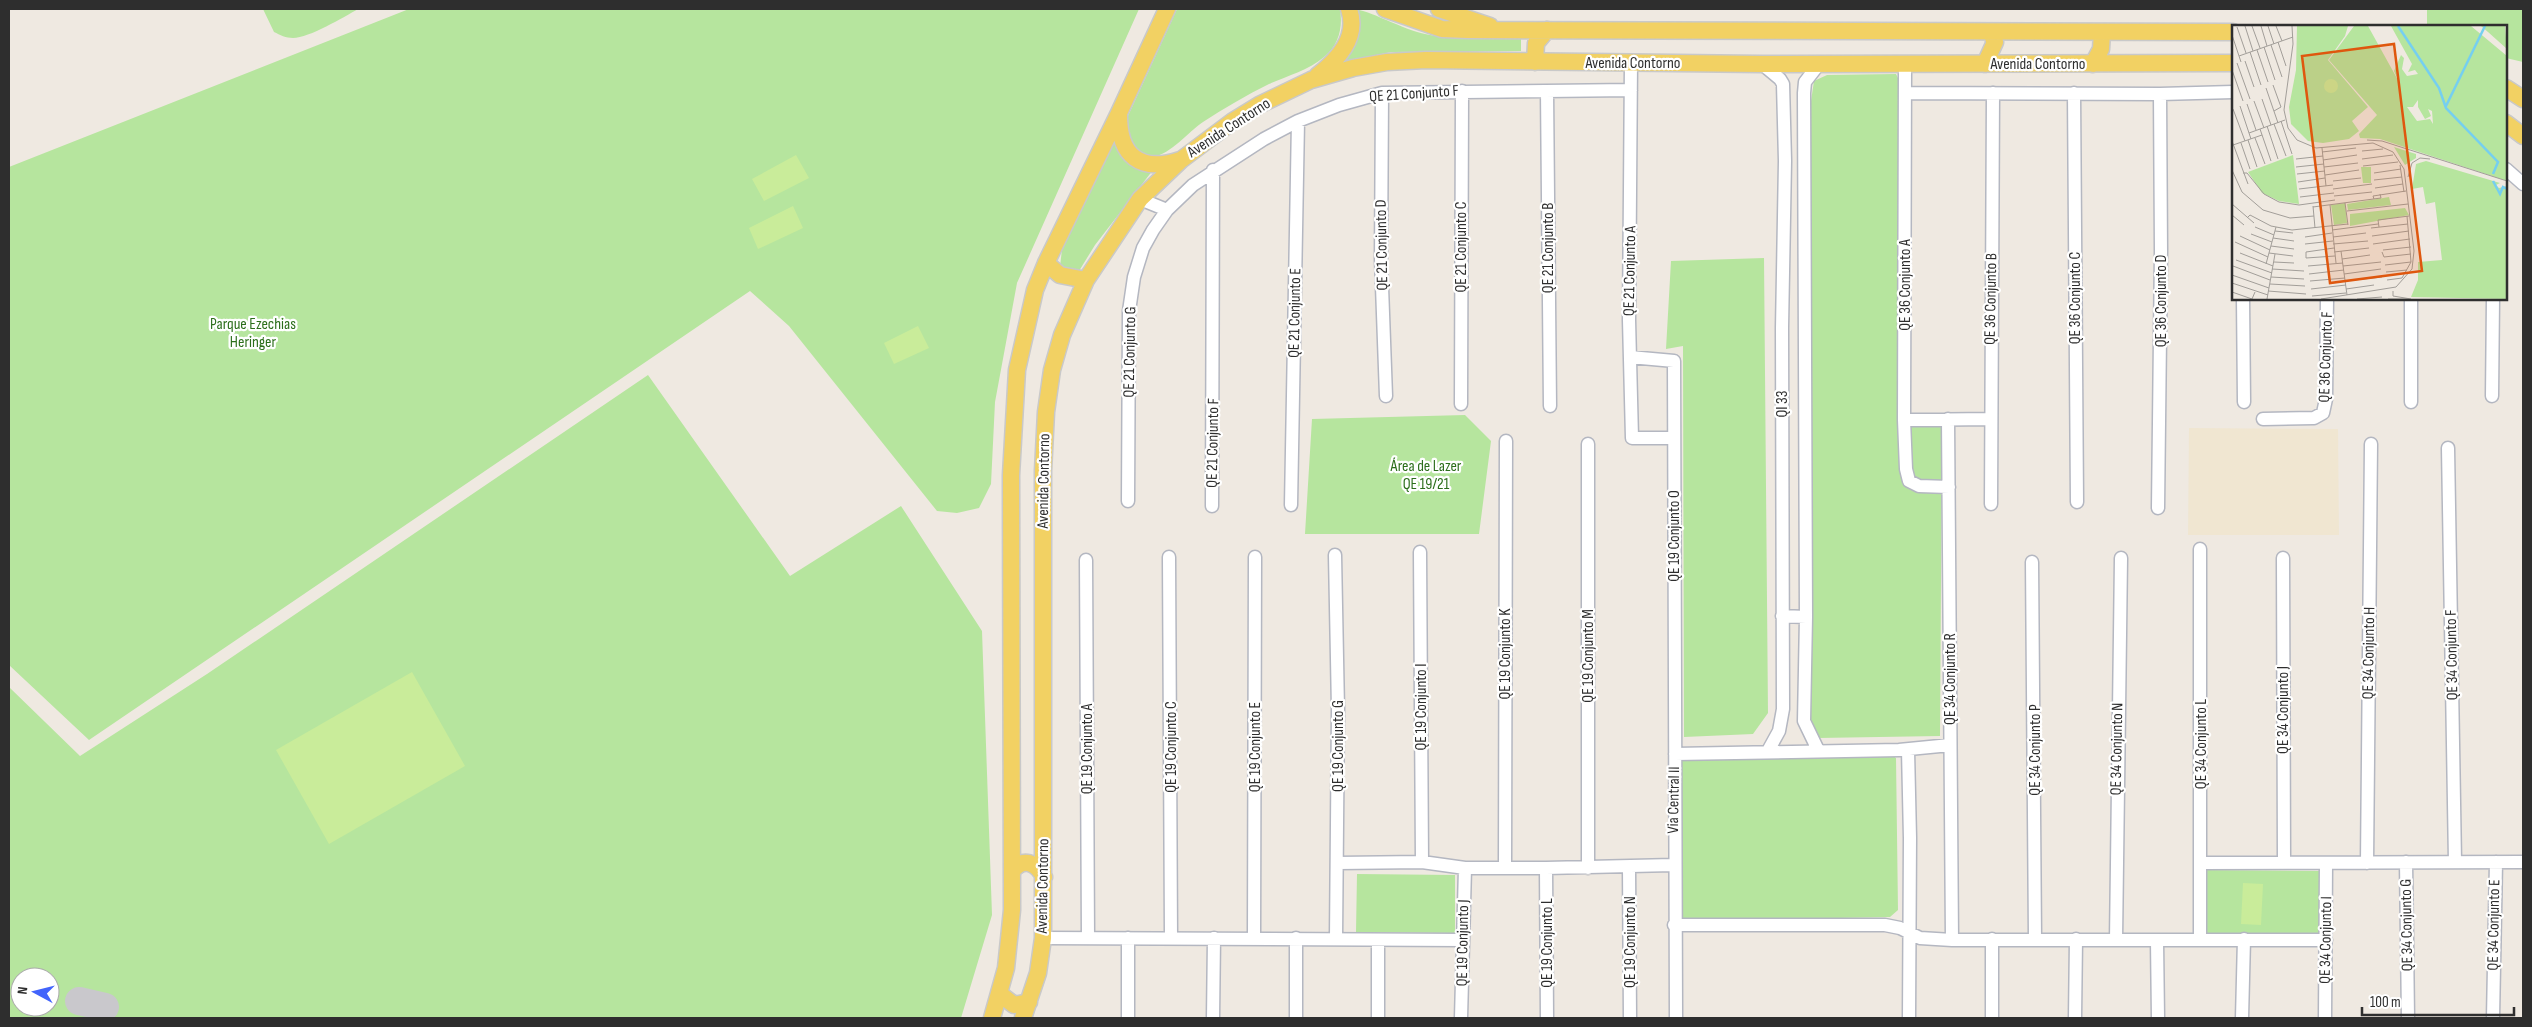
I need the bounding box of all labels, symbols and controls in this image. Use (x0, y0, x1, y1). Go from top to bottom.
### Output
inset map (2232, 25, 2507, 300)
street label: Avenida Contorno (1584, 54, 1681, 73)
street label: Avenida Contorno (1989, 55, 2086, 74)
street label: QE 21 Conjunto F (1369, 81, 1459, 107)
street label: Avenida Contorno (1183, 94, 1274, 162)
street label: QE 21 Conjunto D (1372, 199, 1392, 291)
street label: QE 21 Conjunto C (1452, 201, 1471, 293)
street label: QE 21 Conjunto B (1539, 203, 1558, 293)
street label: QE 21 Conjunto A (1620, 226, 1640, 316)
street label: QE 36 Conjunto A (1896, 239, 1915, 331)
street label: QE 36 Conjunto C (2066, 251, 2085, 344)
street label: QE 36 Conjunto B (1981, 253, 2001, 345)
street label: QE 36 Conjunto D (2152, 255, 2171, 347)
street label: QE 21 Conjunto E (1285, 268, 1305, 358)
street label: QE 21 Conjunto G (1120, 306, 1140, 398)
street label: QE 36 Conjunto F (2315, 311, 2337, 403)
park label: Parque Ezechias Heringer (210, 315, 296, 352)
street label: QI 33 (1773, 390, 1792, 418)
street label: QE 21 Conjunto F (1203, 398, 1223, 488)
street label: Avenida Contorno (1034, 433, 1054, 530)
park label: Área de Lazer QE 19/21 (1390, 457, 1462, 494)
street label: QE 19 Conjunto O (1665, 490, 1684, 582)
street label: QE 34 Conjunto H (2359, 606, 2379, 700)
street label: QE 19 Conjunto K (1496, 608, 1515, 700)
street label: QE 19 Conjunto M (1579, 609, 1598, 703)
street label: QE 34 Conjunto F (2442, 609, 2462, 701)
street label: QE 34 Conjunto R (1941, 633, 1960, 725)
street label: QE 19 Conjunto I (1412, 663, 1431, 751)
street label: QE 34 Conjunto J (2274, 666, 2293, 754)
street label: QE 34 Conjunto L (2192, 699, 2211, 789)
street label: QE 19 Conjunto G (1329, 700, 1348, 792)
street label: QE 19 Conjunto C (1162, 701, 1181, 793)
street label: QE 19 Conjunto E (1246, 702, 1265, 792)
street label: QE 34 Conjunto N (2107, 702, 2127, 796)
street label: QE 19 Conjunto A (1078, 704, 1097, 794)
street label: QE 34 Conjunto P (2026, 704, 2045, 796)
street label: Via Central II (1664, 766, 1684, 834)
street label: Avenida Contorno (1033, 838, 1053, 935)
street label: QE 34 Conjunto G (2397, 879, 2417, 971)
street label: QE 34 Conjunto E (2484, 879, 2504, 971)
street label: QE 19 Conjunto N (1621, 896, 1640, 988)
street label: QE 34 Conjunto I (2316, 896, 2336, 984)
street label: QE 19 Conjunto L (1538, 898, 1557, 988)
street label: QE 19 Conjunto J (1453, 899, 1473, 987)
north arrow (10, 967, 60, 1017)
scale bar (2362, 984, 2514, 1016)
text: N (14, 986, 31, 995)
text: 100 m (2370, 993, 2401, 1012)

